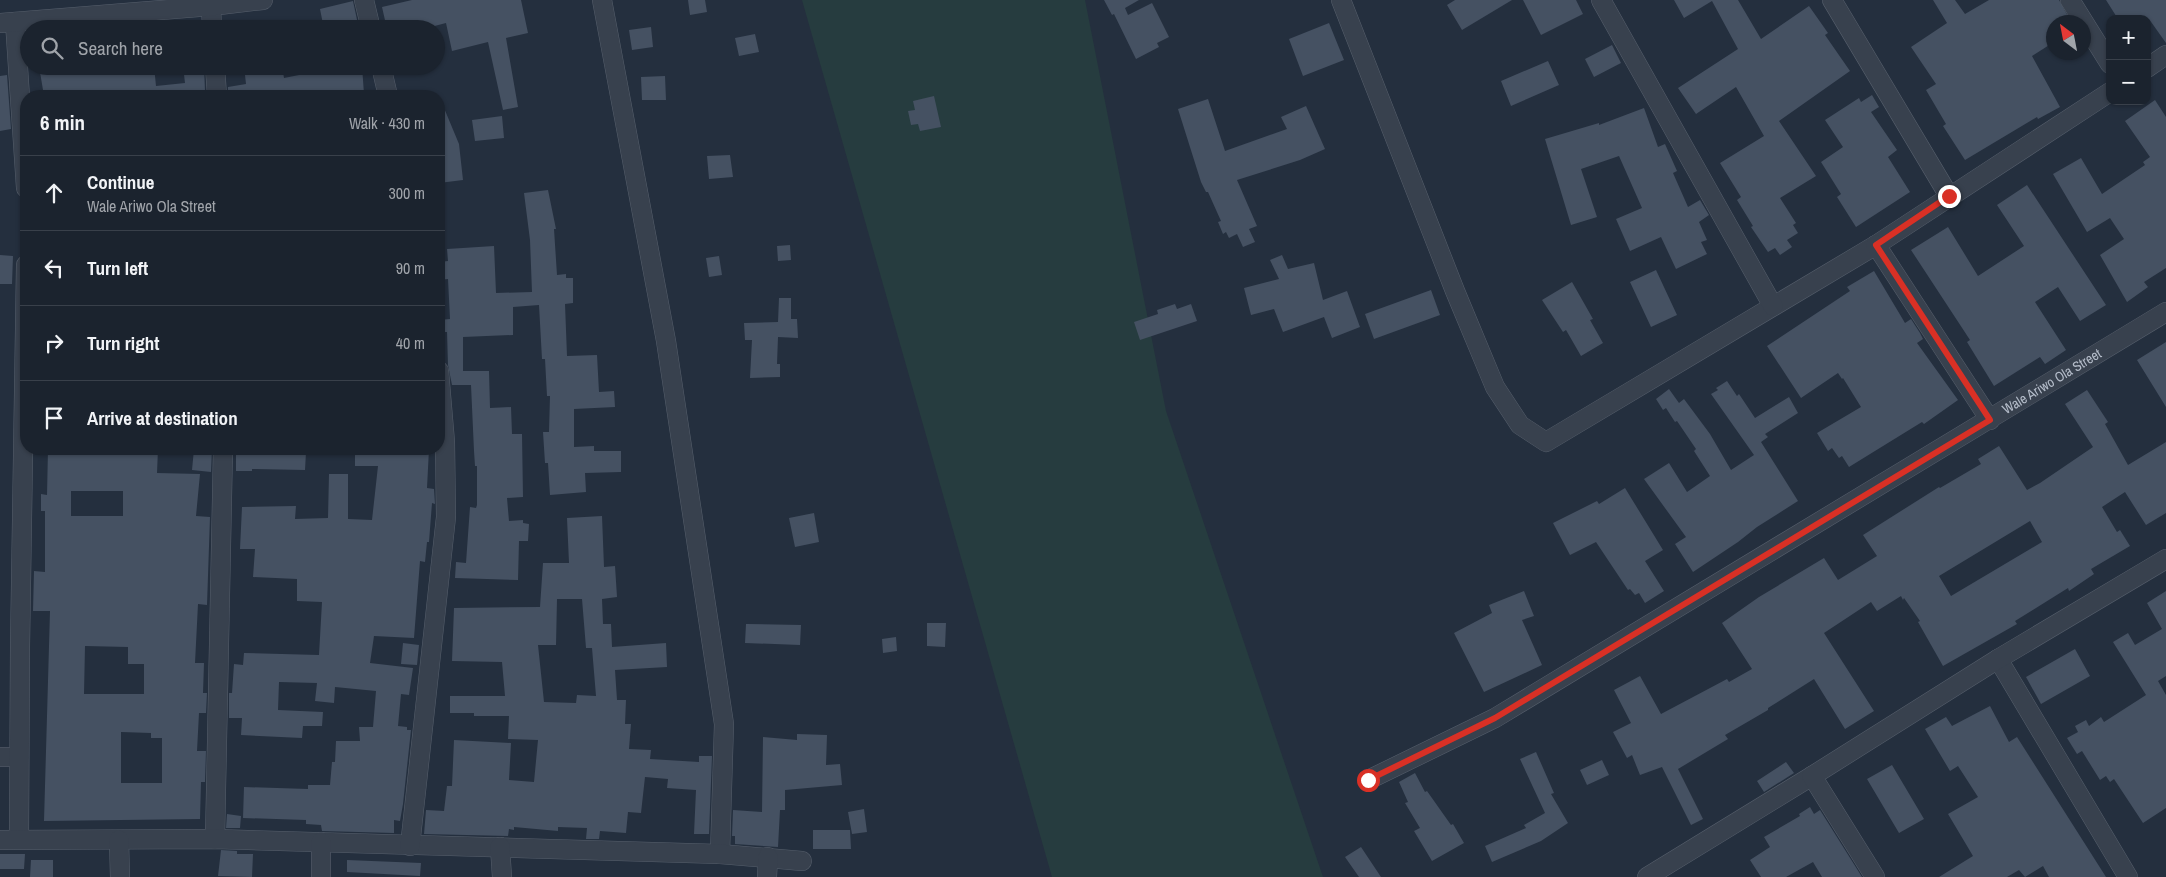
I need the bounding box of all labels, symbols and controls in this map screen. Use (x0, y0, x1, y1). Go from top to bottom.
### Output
north arrow (2046, 15, 2091, 60)
map controls (2106, 15, 2151, 105)
button: + (2106, 15, 2151, 60)
search box (20, 20, 445, 75)
icon: search (38, 34, 66, 62)
text: Search here (78, 35, 163, 61)
button: − (2106, 60, 2151, 105)
text: 6 min (40, 108, 85, 137)
text: Walk · 430 m (349, 112, 425, 134)
text: Continue (87, 169, 155, 195)
icon: ahead (40, 179, 68, 207)
text: 300 m (389, 182, 425, 204)
route end (1938, 185, 1961, 208)
text: Wale Ariwo Ola Street (87, 195, 216, 217)
icon: left (40, 254, 68, 282)
text: Turn left (87, 255, 148, 281)
text: 90 m (396, 257, 425, 279)
icon: right (40, 329, 68, 357)
text: Turn right (87, 330, 159, 356)
text: 40 m (396, 332, 425, 354)
street label: Wale Ariwo Ola Street (1999, 344, 2105, 418)
icon: arrive (40, 404, 68, 432)
text: Arrive at destination (87, 405, 238, 431)
route start (1357, 769, 1380, 792)

